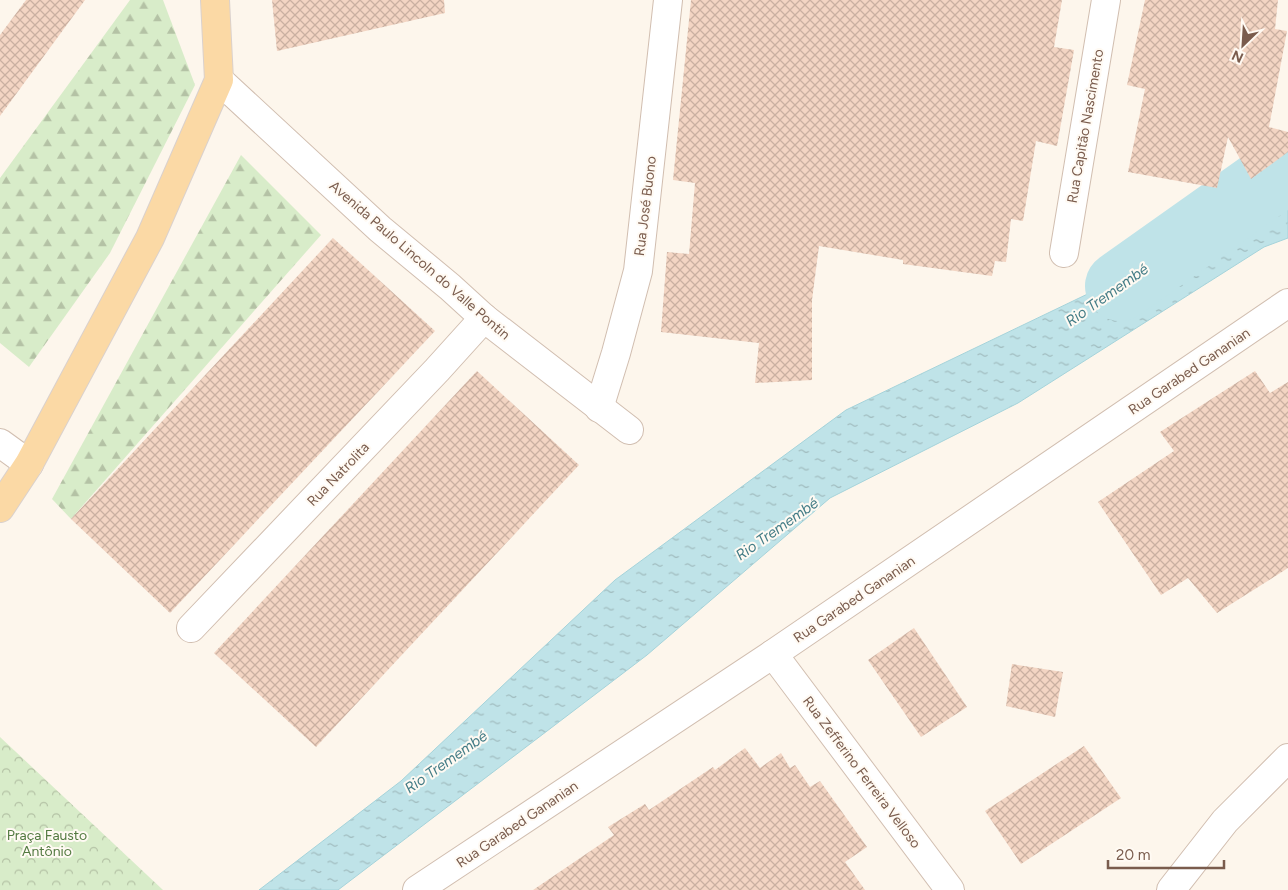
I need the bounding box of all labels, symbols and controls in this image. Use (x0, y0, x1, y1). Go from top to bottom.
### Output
north arrow (1218, 20, 1268, 70)
text: N (1229, 46, 1246, 66)
street label: Rua Capitão Nascimento (1064, 48, 1107, 204)
street label: Rua José Buono (631, 155, 660, 257)
street label: Avenida Paulo Lincoln do Valle Pontin (326, 177, 513, 343)
water label: Rio Tremembé (1062, 260, 1152, 330)
street label: Rua Garabed Gananian (1125, 324, 1253, 418)
street label: Rua Natrolita (304, 439, 373, 510)
water label: Rio Tremembé (732, 494, 822, 564)
street label: Rua Garabed Gananian (790, 552, 918, 646)
street label: Rua Zefferino Ferreira Velloso (799, 693, 924, 852)
water label: Rio Tremembé (401, 727, 491, 797)
street label: Rua Garabed Gananian (453, 777, 581, 871)
park label: Praça Fausto Antônio (7, 827, 87, 860)
scale bar (1108, 838, 1224, 870)
text: 20 m (1116, 846, 1150, 864)

